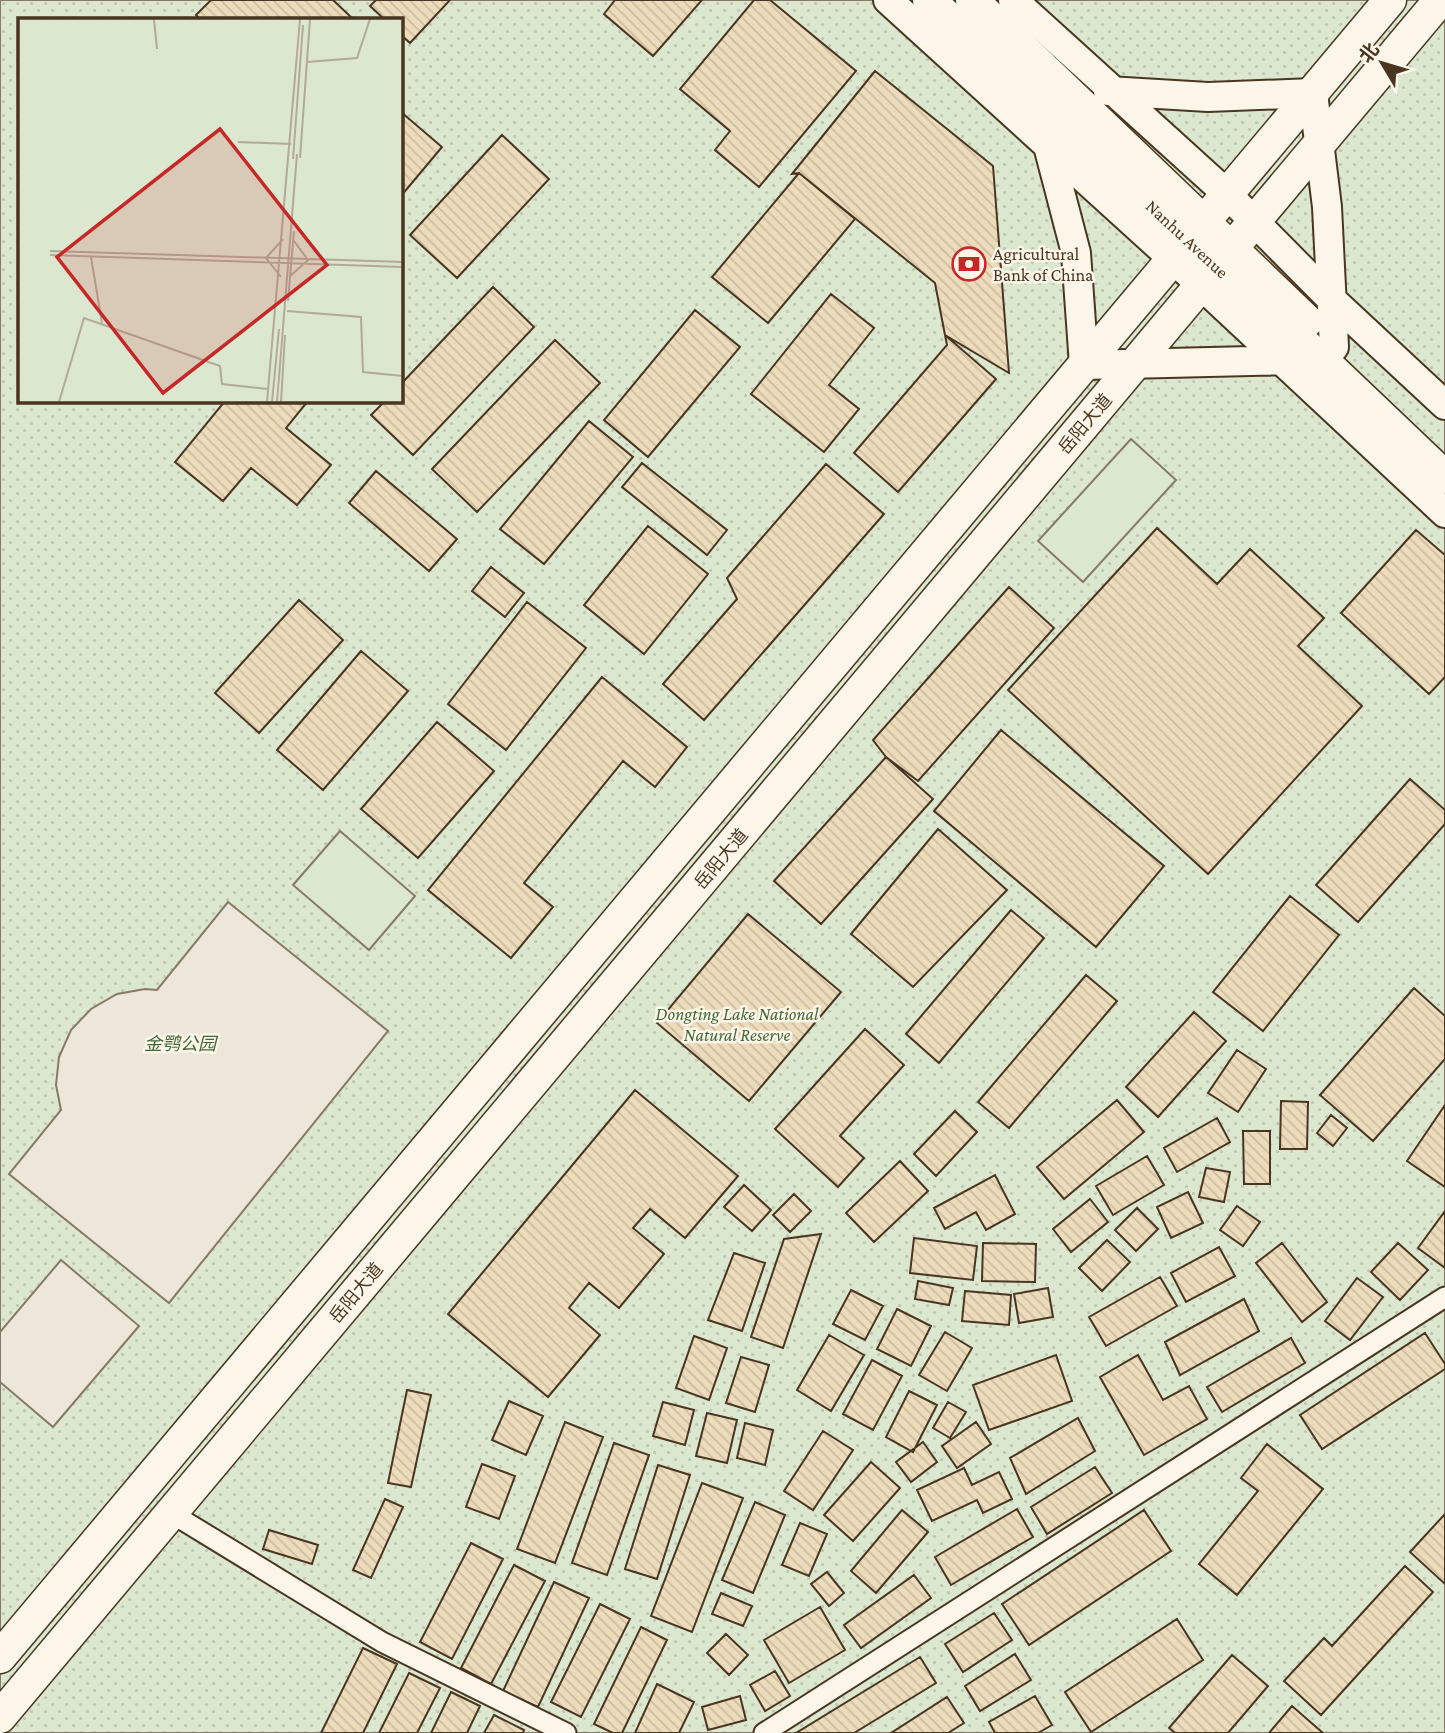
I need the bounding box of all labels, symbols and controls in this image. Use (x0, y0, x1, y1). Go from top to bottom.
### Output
inset map (18, 18, 402, 402)
north arrow (1347, 28, 1417, 98)
text: 北 (1355, 39, 1383, 67)
street label: Nanhu Avenue (1142, 196, 1232, 282)
place label: Agricultural Bank of China (993, 244, 1093, 285)
bank icon: Agricultural Bank of China (950, 245, 988, 283)
street label: 岳阳大道 (1054, 390, 1116, 458)
street label: 岳阳大道 (690, 825, 752, 893)
park label: Dongting Lake National Natural Reserve (656, 1004, 819, 1045)
park label: 金鹗公园 (144, 1034, 219, 1054)
street label: 岳阳大道 (325, 1259, 387, 1327)

